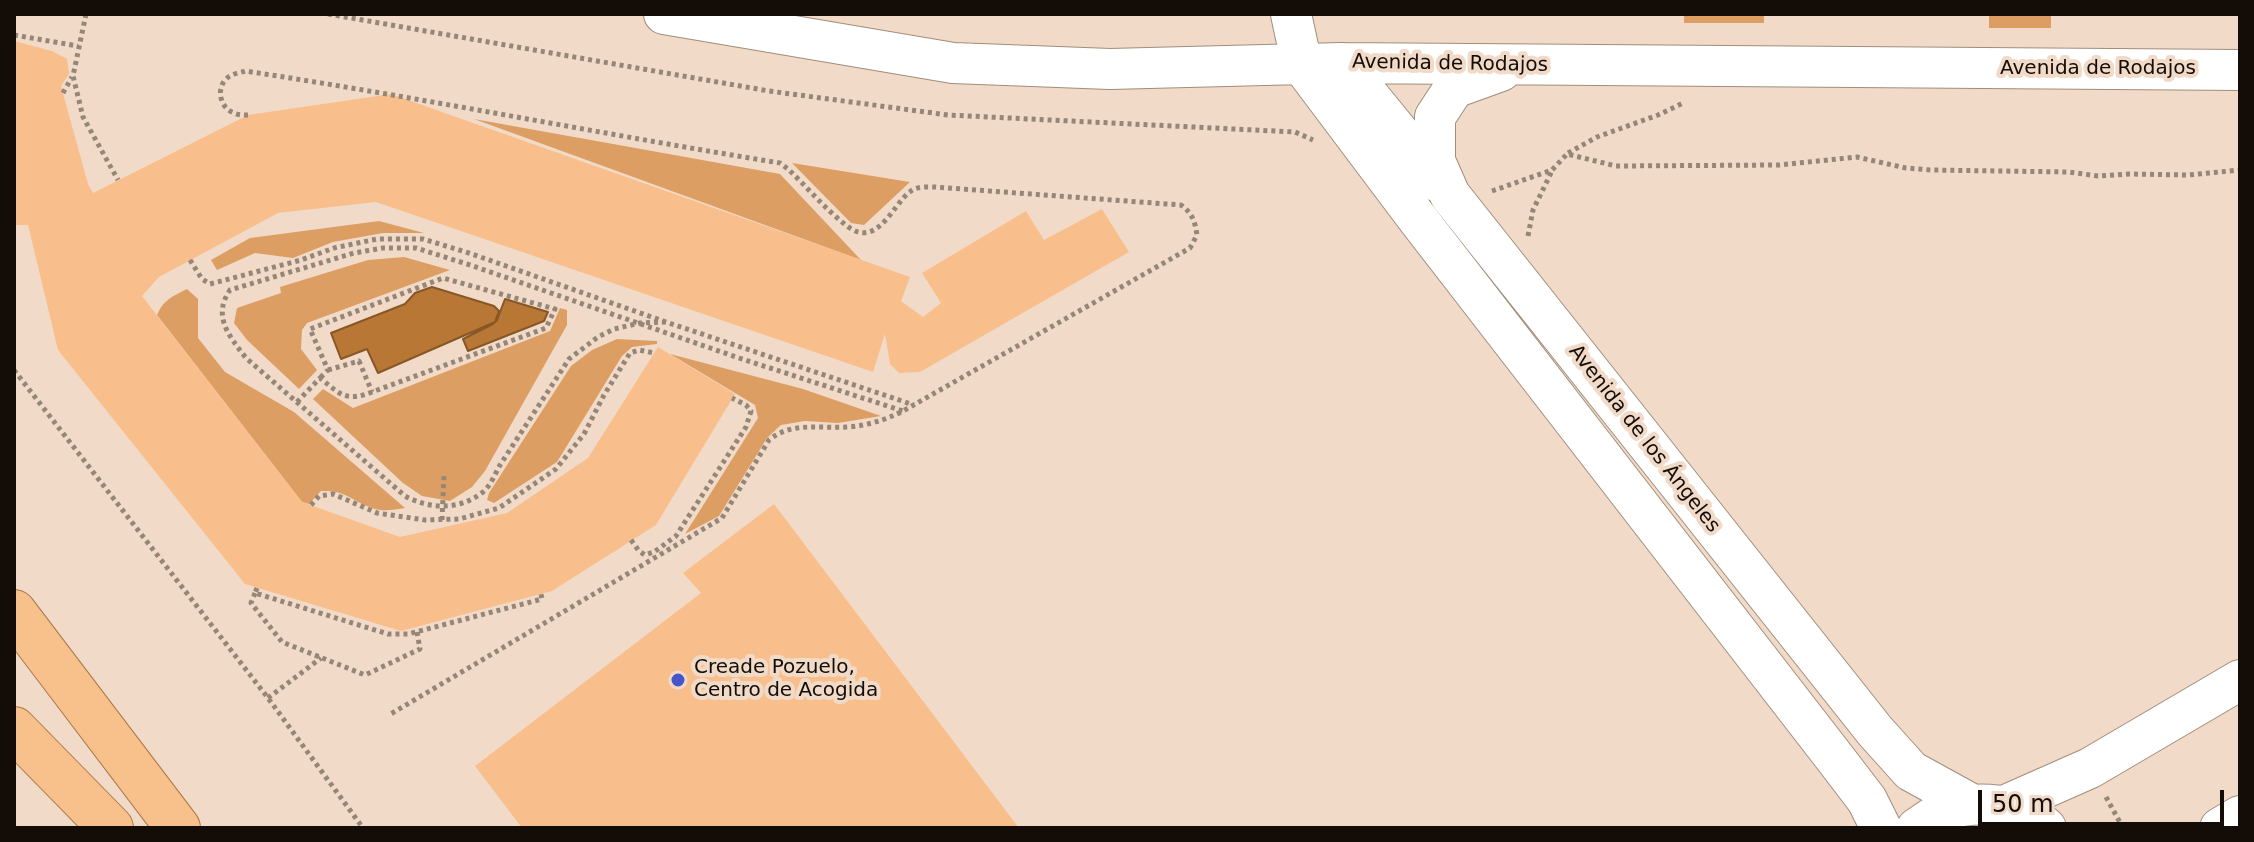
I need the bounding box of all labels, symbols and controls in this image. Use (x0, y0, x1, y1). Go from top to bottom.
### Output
street label: Avenida de Rodajos (1352, 50, 1548, 78)
street label: Avenida de Rodajos (2000, 57, 2196, 81)
street label: Avenida de los Ángeles (1563, 340, 1725, 538)
place label: Creade Pozuelo, Centro de Acogida (694, 656, 878, 703)
marker: Creade Pozuelo, Centro de Acogida (669, 671, 687, 689)
scale bar (1982, 774, 2228, 824)
text: 50 m (1992, 790, 2054, 818)

